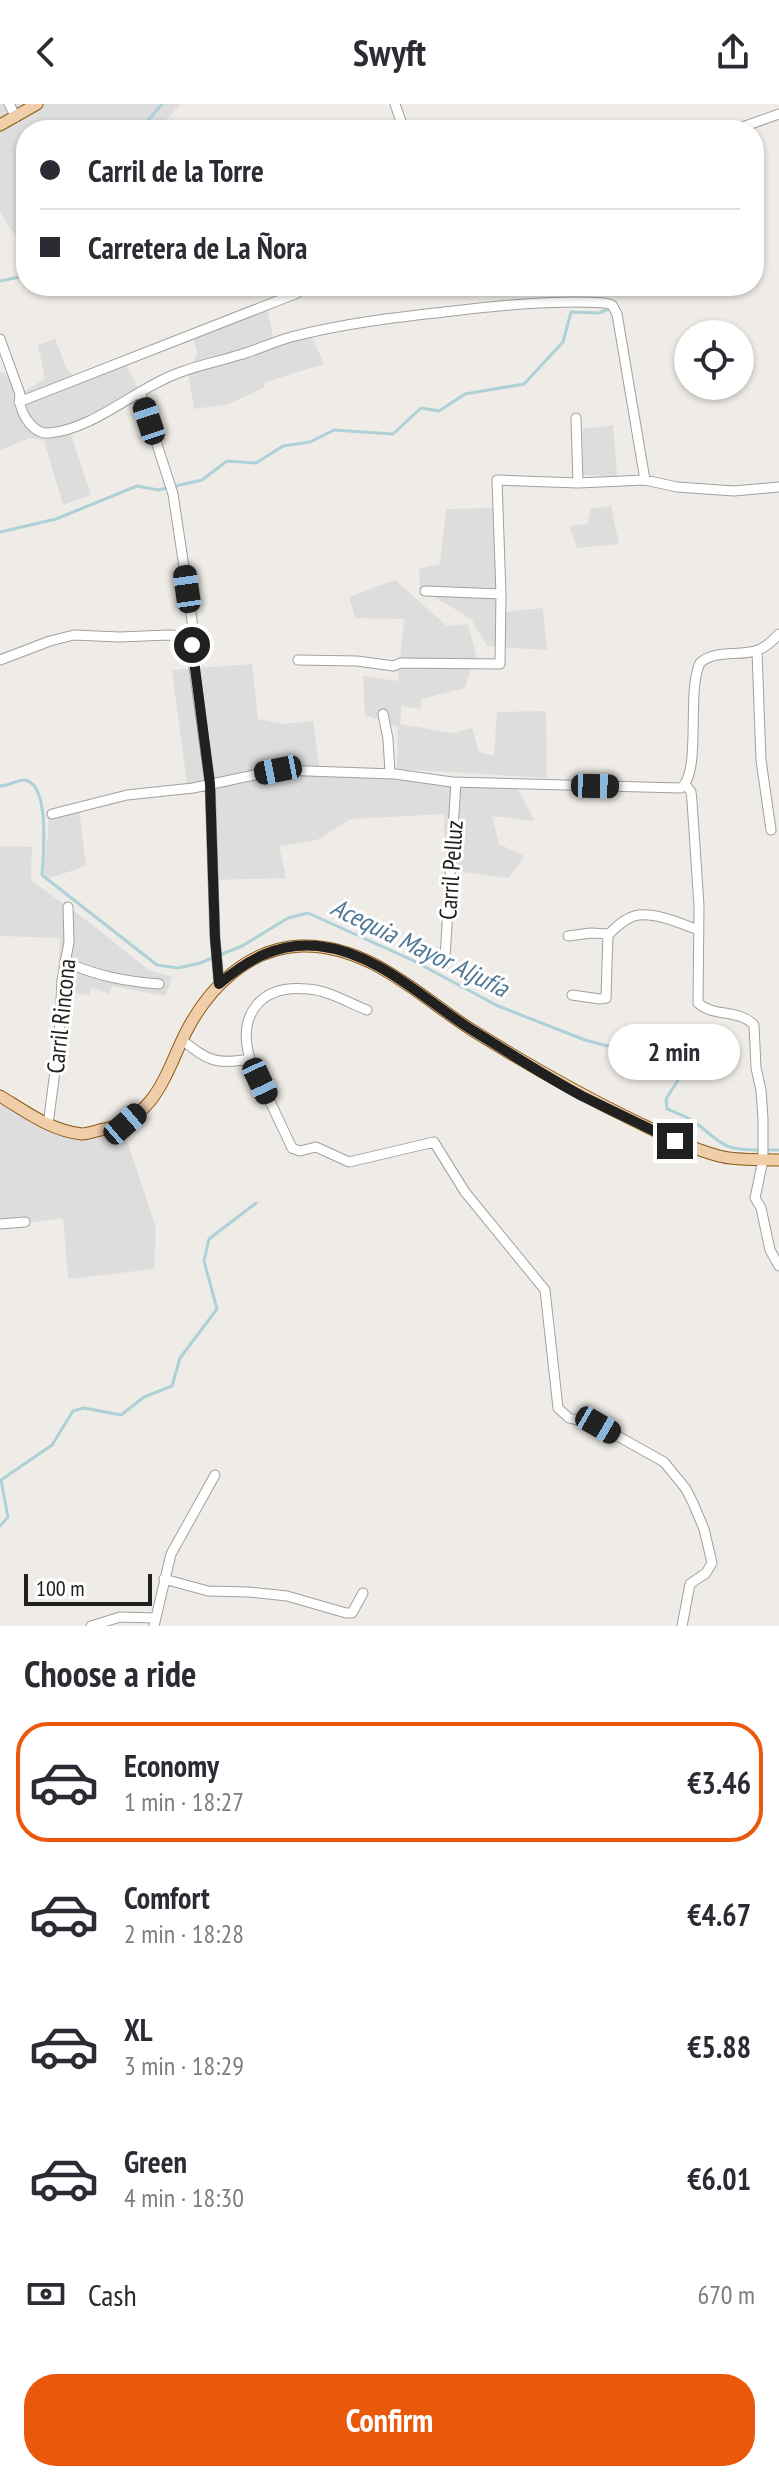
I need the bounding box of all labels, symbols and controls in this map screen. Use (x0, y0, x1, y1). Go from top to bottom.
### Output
text: Swyft (353, 29, 426, 76)
icon: back (24, 30, 68, 74)
icon: share (711, 30, 755, 74)
text: Carril de la Torre (88, 151, 264, 190)
text: Carretera de La Ñora (88, 228, 308, 267)
map controls (674, 320, 754, 400)
button: locate (674, 320, 754, 400)
car (130, 394, 168, 448)
car (172, 564, 202, 614)
route start (174, 627, 210, 663)
car (252, 754, 304, 786)
car (571, 774, 619, 798)
street label: Carril Pelluz (432, 819, 470, 921)
water label: Acequia Mayor Aljufía (326, 890, 516, 1005)
street label: Carril Rincona (40, 957, 82, 1075)
callout: 2 min (609, 1025, 741, 1081)
text: 2 min (648, 1035, 700, 1068)
car (239, 1054, 281, 1108)
car (99, 1099, 151, 1149)
route end (657, 1123, 693, 1159)
car (571, 1403, 625, 1447)
scale bar (24, 1570, 152, 1606)
text: 100 m (36, 1574, 85, 1602)
text: Choose a ride (24, 1650, 196, 1697)
icon: car (28, 1746, 100, 1818)
text: Economy (124, 1746, 219, 1785)
text: €3.46 (687, 1763, 751, 1802)
text: 1 min · 18:27 (124, 1785, 244, 1818)
icon: car (28, 1878, 100, 1950)
text: Comfort (124, 1878, 210, 1917)
text: €4.67 (687, 1895, 751, 1934)
text: 2 min · 18:28 (124, 1917, 244, 1950)
icon: car (28, 2010, 100, 2082)
text: XL (124, 2010, 153, 2049)
text: €5.88 (687, 2027, 751, 2066)
text: 3 min · 18:29 (124, 2049, 244, 2082)
icon: car (28, 2142, 100, 2214)
text: Green (124, 2142, 187, 2181)
text: €6.01 (687, 2159, 751, 2198)
text: 4 min · 18:30 (124, 2181, 244, 2214)
icon: cash (24, 2272, 68, 2316)
text: Cash (88, 2275, 137, 2314)
text: 670 m (697, 2278, 755, 2311)
button: Confirm (24, 2374, 755, 2466)

